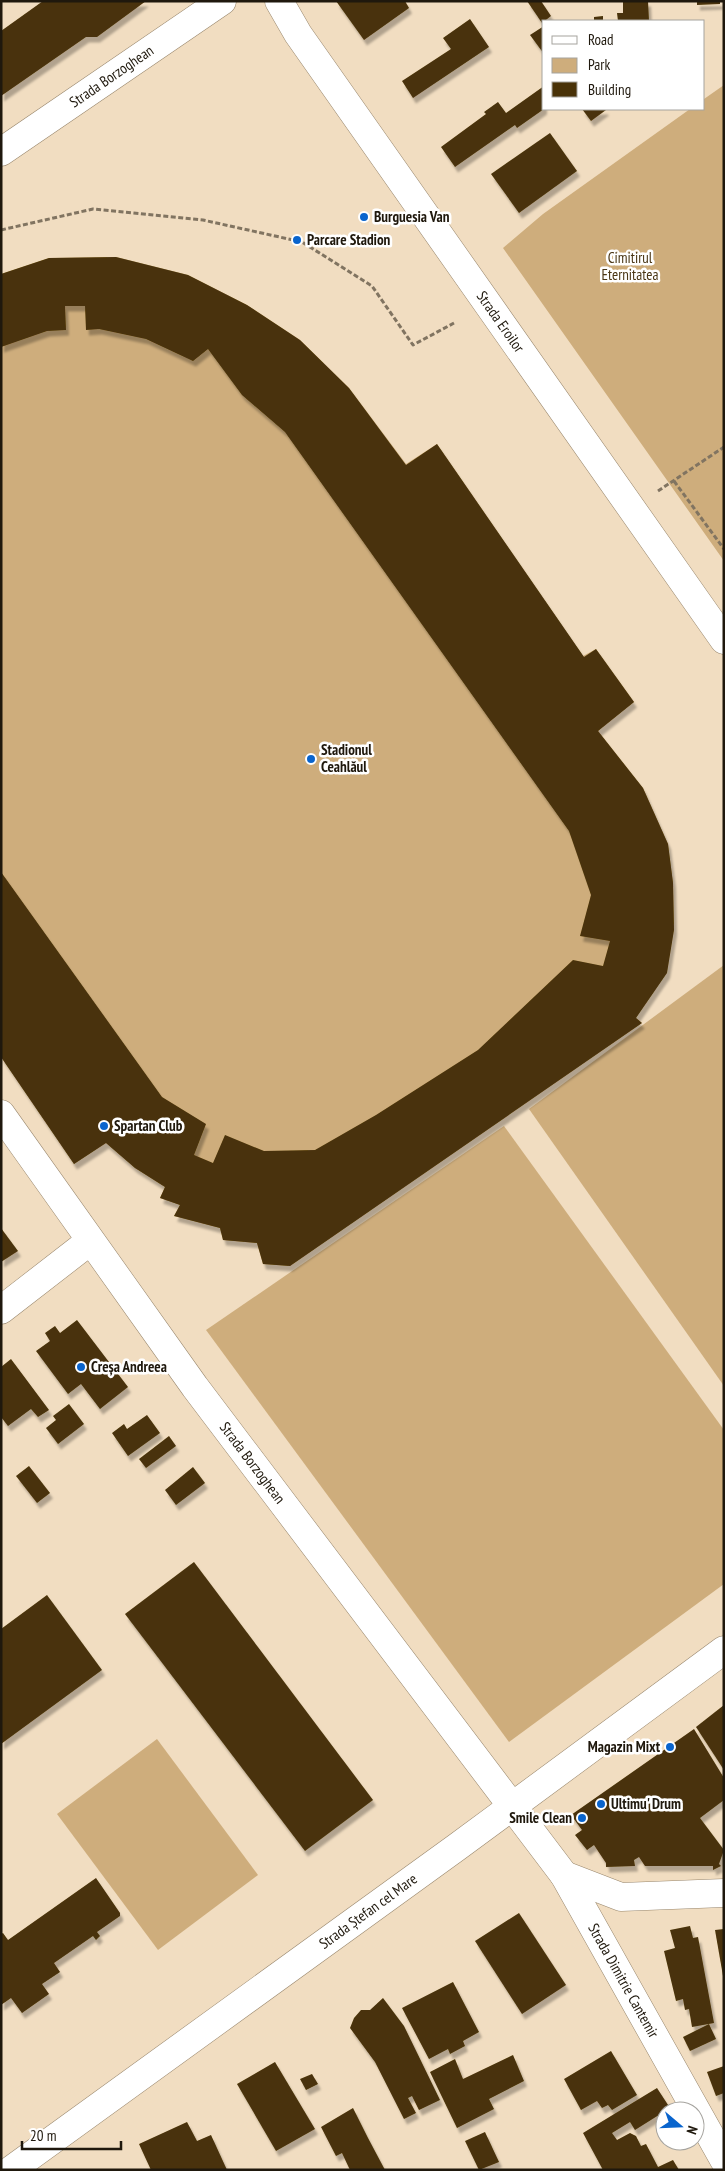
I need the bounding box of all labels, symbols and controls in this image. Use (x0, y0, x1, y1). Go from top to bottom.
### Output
legend (542, 20, 705, 110)
text: Road (588, 30, 614, 49)
street label: Strada Borzoghean (66, 41, 157, 111)
text: Park (588, 55, 610, 74)
text: Building (588, 80, 631, 99)
place label: Burguesia Van (374, 207, 450, 226)
marker: Burguesia Van (358, 211, 370, 223)
place label: Parcare Stadion (307, 230, 391, 249)
marker: Parcare Stadion (291, 234, 303, 246)
park label: Cimitirul Eternitatea (602, 248, 658, 284)
street label: Strada Eroilor (473, 287, 529, 357)
place label: Stadionul Ceahlăul (321, 740, 372, 776)
marker: Stadionul Ceahlăul (305, 753, 317, 765)
place label: Spartan Club (114, 1116, 183, 1135)
marker: Spartan Club (98, 1120, 110, 1132)
place label: Creșa Andreea (91, 1357, 167, 1376)
marker: Creșa Andreea (75, 1361, 87, 1373)
street label: Strada Borzoghean (216, 1418, 290, 1507)
place label: Magazin Mixt (588, 1737, 661, 1756)
marker: Magazin Mixt (664, 1741, 676, 1753)
place label: Ultimu' Drum (611, 1794, 681, 1813)
marker: Ultimu' Drum (595, 1798, 607, 1810)
place label: Smile Clean (509, 1808, 572, 1827)
marker: Smile Clean (576, 1812, 588, 1824)
street label: Strada Ștefan cel Mare (315, 1869, 421, 1953)
street label: Strada Dimitrie Cantemir (584, 1920, 664, 2042)
north arrow (655, 2101, 705, 2151)
scale bar (22, 2118, 121, 2150)
text: N (683, 2124, 702, 2137)
text: 20 m (30, 2126, 56, 2145)

